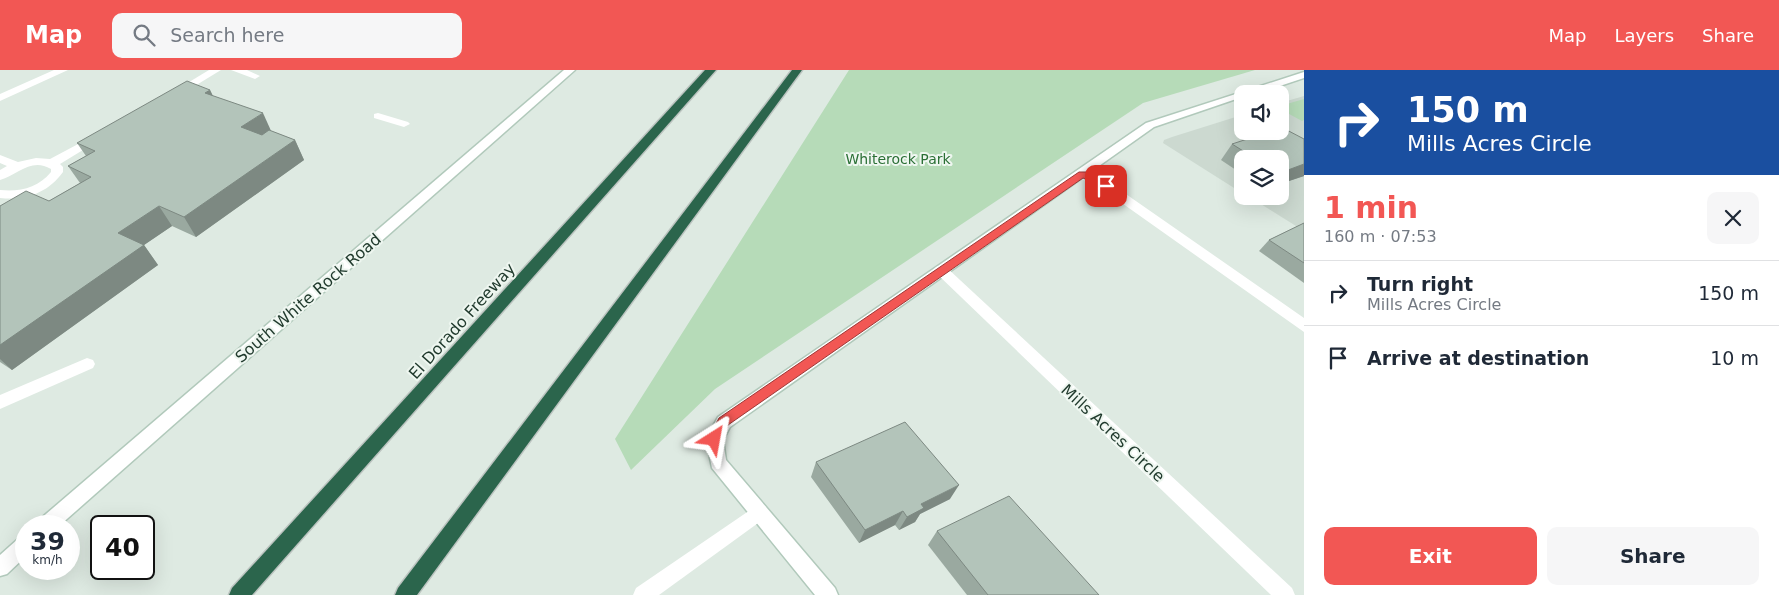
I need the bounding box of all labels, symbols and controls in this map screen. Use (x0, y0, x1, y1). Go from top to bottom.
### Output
search box (112, 13, 462, 58)
text: Map (25, 21, 82, 49)
icon: search (130, 21, 158, 49)
text: Search here (170, 24, 284, 46)
text: Map (1548, 25, 1586, 46)
text: Layers (1614, 25, 1674, 46)
text: Share (1702, 25, 1754, 46)
map controls (1234, 85, 1289, 205)
button: sound (1234, 85, 1289, 140)
icon: right (1324, 90, 1389, 155)
text: 150 m (1407, 90, 1529, 130)
text: Mills Acres Circle (1407, 131, 1592, 156)
button: layers (1234, 150, 1289, 205)
park label: Whiterock Park (845, 151, 952, 167)
pin (1085, 165, 1127, 207)
icon: arrive (1092, 172, 1120, 200)
text: 1 min (1324, 190, 1418, 225)
button: close (1707, 192, 1759, 244)
text: 160 m · 07:53 (1324, 227, 1437, 246)
street label: South White Rock Road (231, 230, 385, 366)
street label: El Dorado Freeway (405, 259, 519, 383)
text: Turn right (1367, 273, 1473, 295)
icon: right (1324, 279, 1352, 307)
text: 150 m (1698, 282, 1759, 304)
text: Mills Acres Circle (1367, 295, 1501, 314)
icon: arrive (1324, 344, 1352, 372)
text: Arrive at destination (1367, 347, 1589, 369)
text: 10 m (1710, 347, 1759, 369)
street label: Mills Acres Circle (1057, 380, 1169, 486)
position arrow (687, 412, 739, 464)
speed limit sign: 40 (90, 515, 155, 580)
text: 39 (30, 527, 65, 556)
button: Exit (1324, 527, 1537, 585)
button: Share (1547, 527, 1759, 585)
text: km/h (32, 553, 63, 567)

